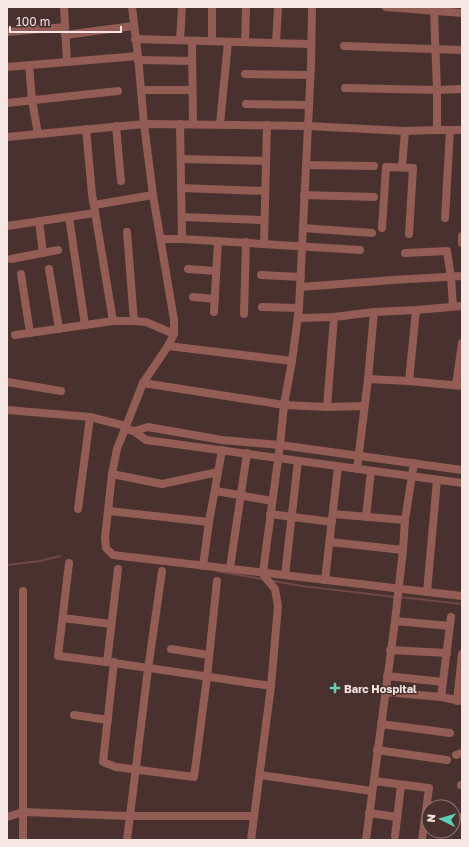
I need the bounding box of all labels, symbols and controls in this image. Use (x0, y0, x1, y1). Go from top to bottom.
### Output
scale bar (10, 8, 121, 34)
text: 100 m (16, 14, 50, 29)
marker: Barc Hospital (329, 682, 341, 694)
place label: Barc Hospital (344, 682, 417, 695)
north arrow (421, 799, 461, 839)
text: N (424, 813, 437, 823)

